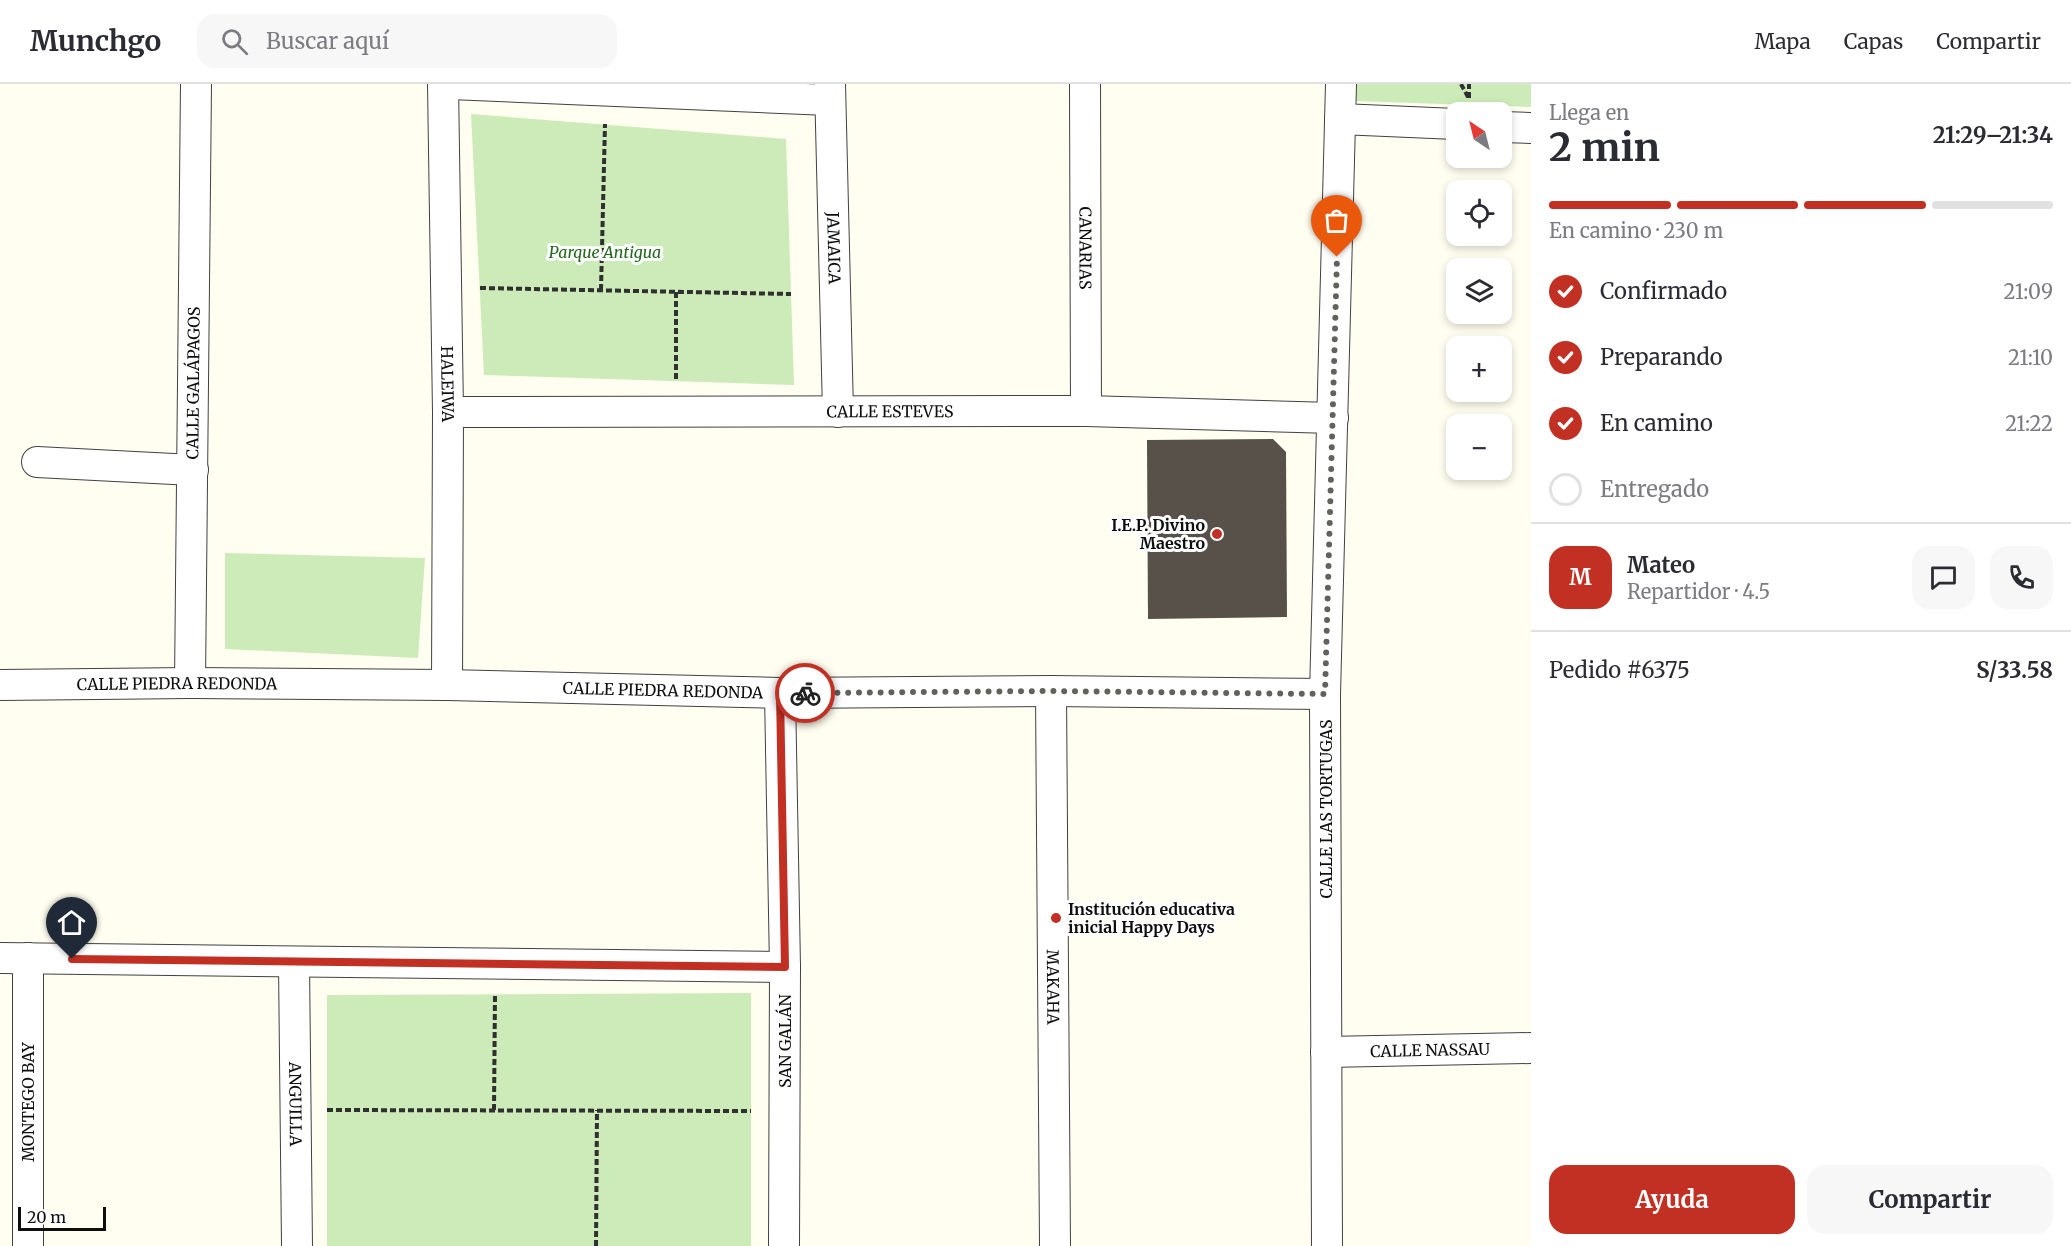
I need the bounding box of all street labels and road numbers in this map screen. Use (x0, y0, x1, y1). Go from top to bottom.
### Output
street label: CANARIAS (1075, 206, 1096, 290)
street label: JAMAICA (823, 211, 845, 285)
street label: CALLE GALÁPAGOS (182, 307, 204, 459)
street label: HALEIWA (437, 346, 458, 423)
street label: CALLE ESTEVES (827, 401, 953, 421)
street label: CALLE PIEDRA REDONDA (77, 673, 278, 694)
street label: CALLE PIEDRA REDONDA (562, 678, 764, 703)
street label: CALLE LAS TORTUGAS (1316, 720, 1336, 898)
street label: MAKAHA (1043, 949, 1063, 1025)
street label: SAN GALÁN (775, 993, 795, 1088)
street label: CALLE NASSAU (1370, 1039, 1490, 1061)
street label: MONTEGO BAY (18, 1041, 38, 1162)
street label: ANGUILLA (285, 1061, 306, 1147)

